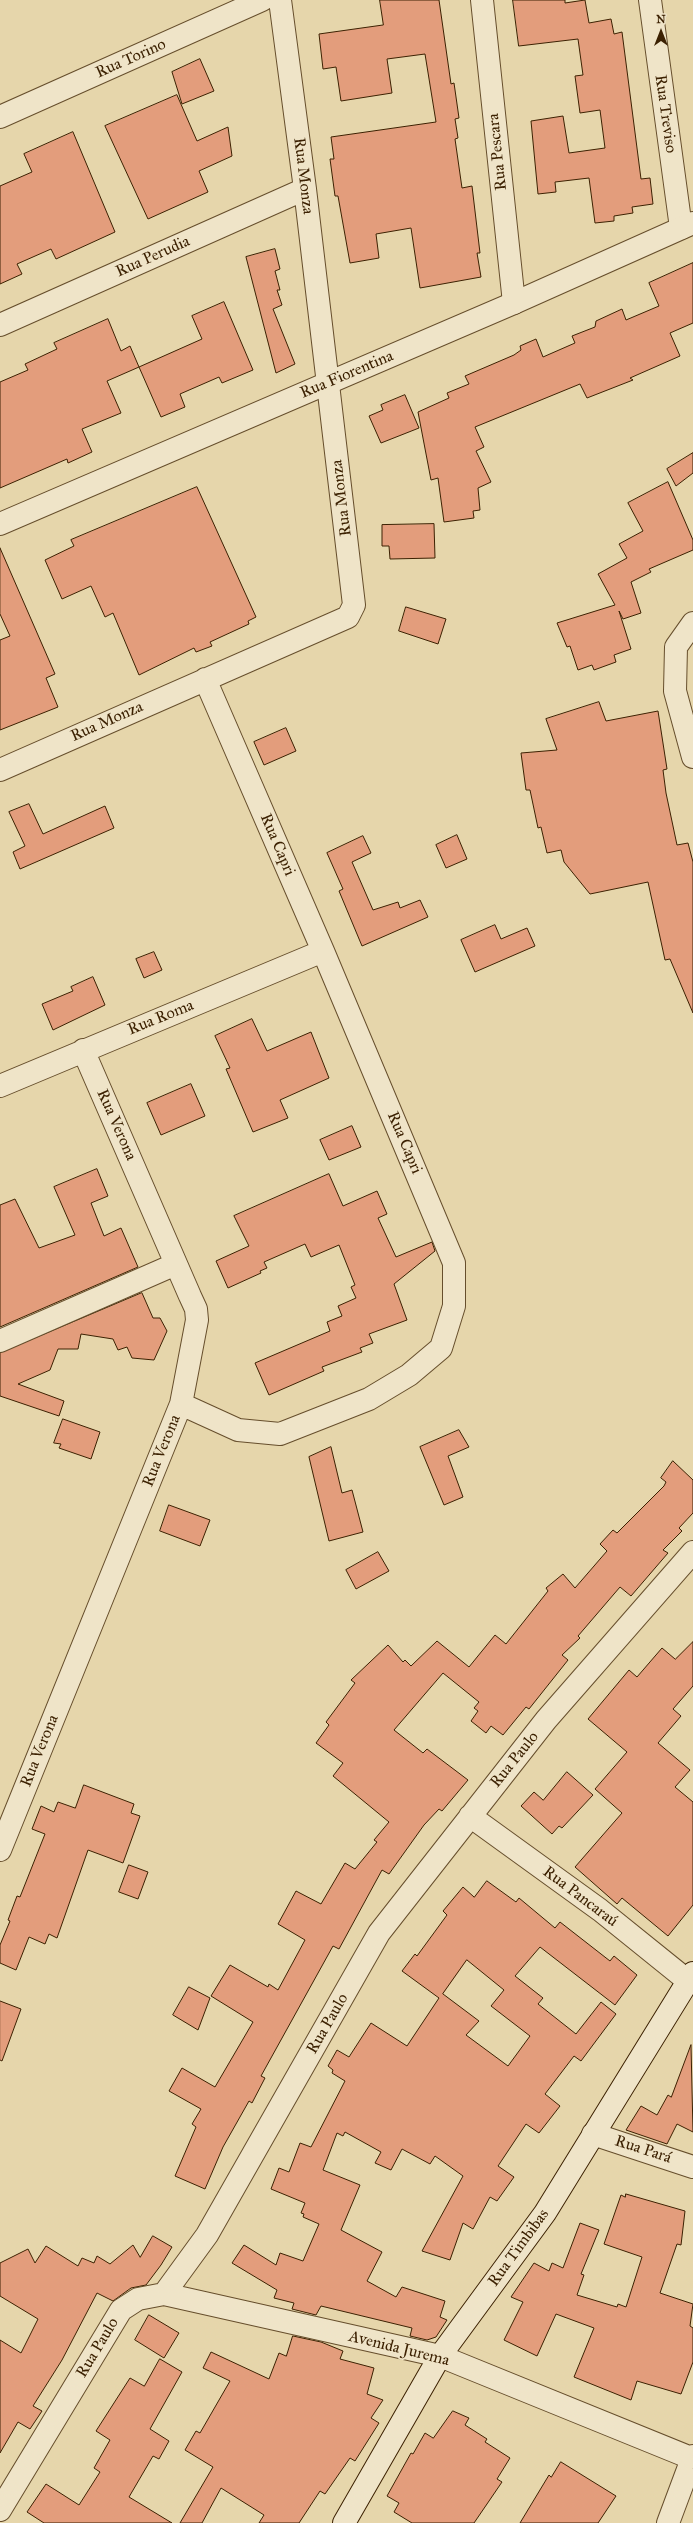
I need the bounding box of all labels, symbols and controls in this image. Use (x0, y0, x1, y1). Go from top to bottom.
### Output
north arrow (641, 12, 681, 52)
text: N (656, 13, 666, 26)
street label: Rua Torino (93, 35, 169, 83)
street label: Rua Treviso (650, 74, 680, 154)
street label: Rua Pescara (484, 113, 512, 191)
street label: Rua Monza (289, 137, 317, 215)
street label: Rua Perudia (113, 232, 193, 282)
street label: Rua Fiorentina (298, 347, 396, 403)
street label: Rua Monza (328, 459, 356, 537)
street label: Rua Monza (68, 698, 146, 746)
street label: Rua Capri (255, 811, 299, 879)
street label: Rua Roma (125, 996, 197, 1040)
street label: Rua Verona (92, 1086, 140, 1164)
street label: Rua Capri (382, 1109, 426, 1177)
street label: Rua Verona (139, 1412, 185, 1490)
street label: Rua Verona (17, 1712, 63, 1790)
street label: Rua Paulo (487, 1728, 543, 1792)
street label: Rua Pancaraú (539, 1863, 621, 1931)
street label: Rua Paulo (303, 1990, 353, 2058)
street label: Rua Pará (612, 2132, 674, 2168)
street label: Rua Timbibas (484, 2206, 554, 2290)
street label: Rua Paulo (73, 2315, 123, 2381)
street label: Avenida Jurema (347, 2327, 451, 2371)

